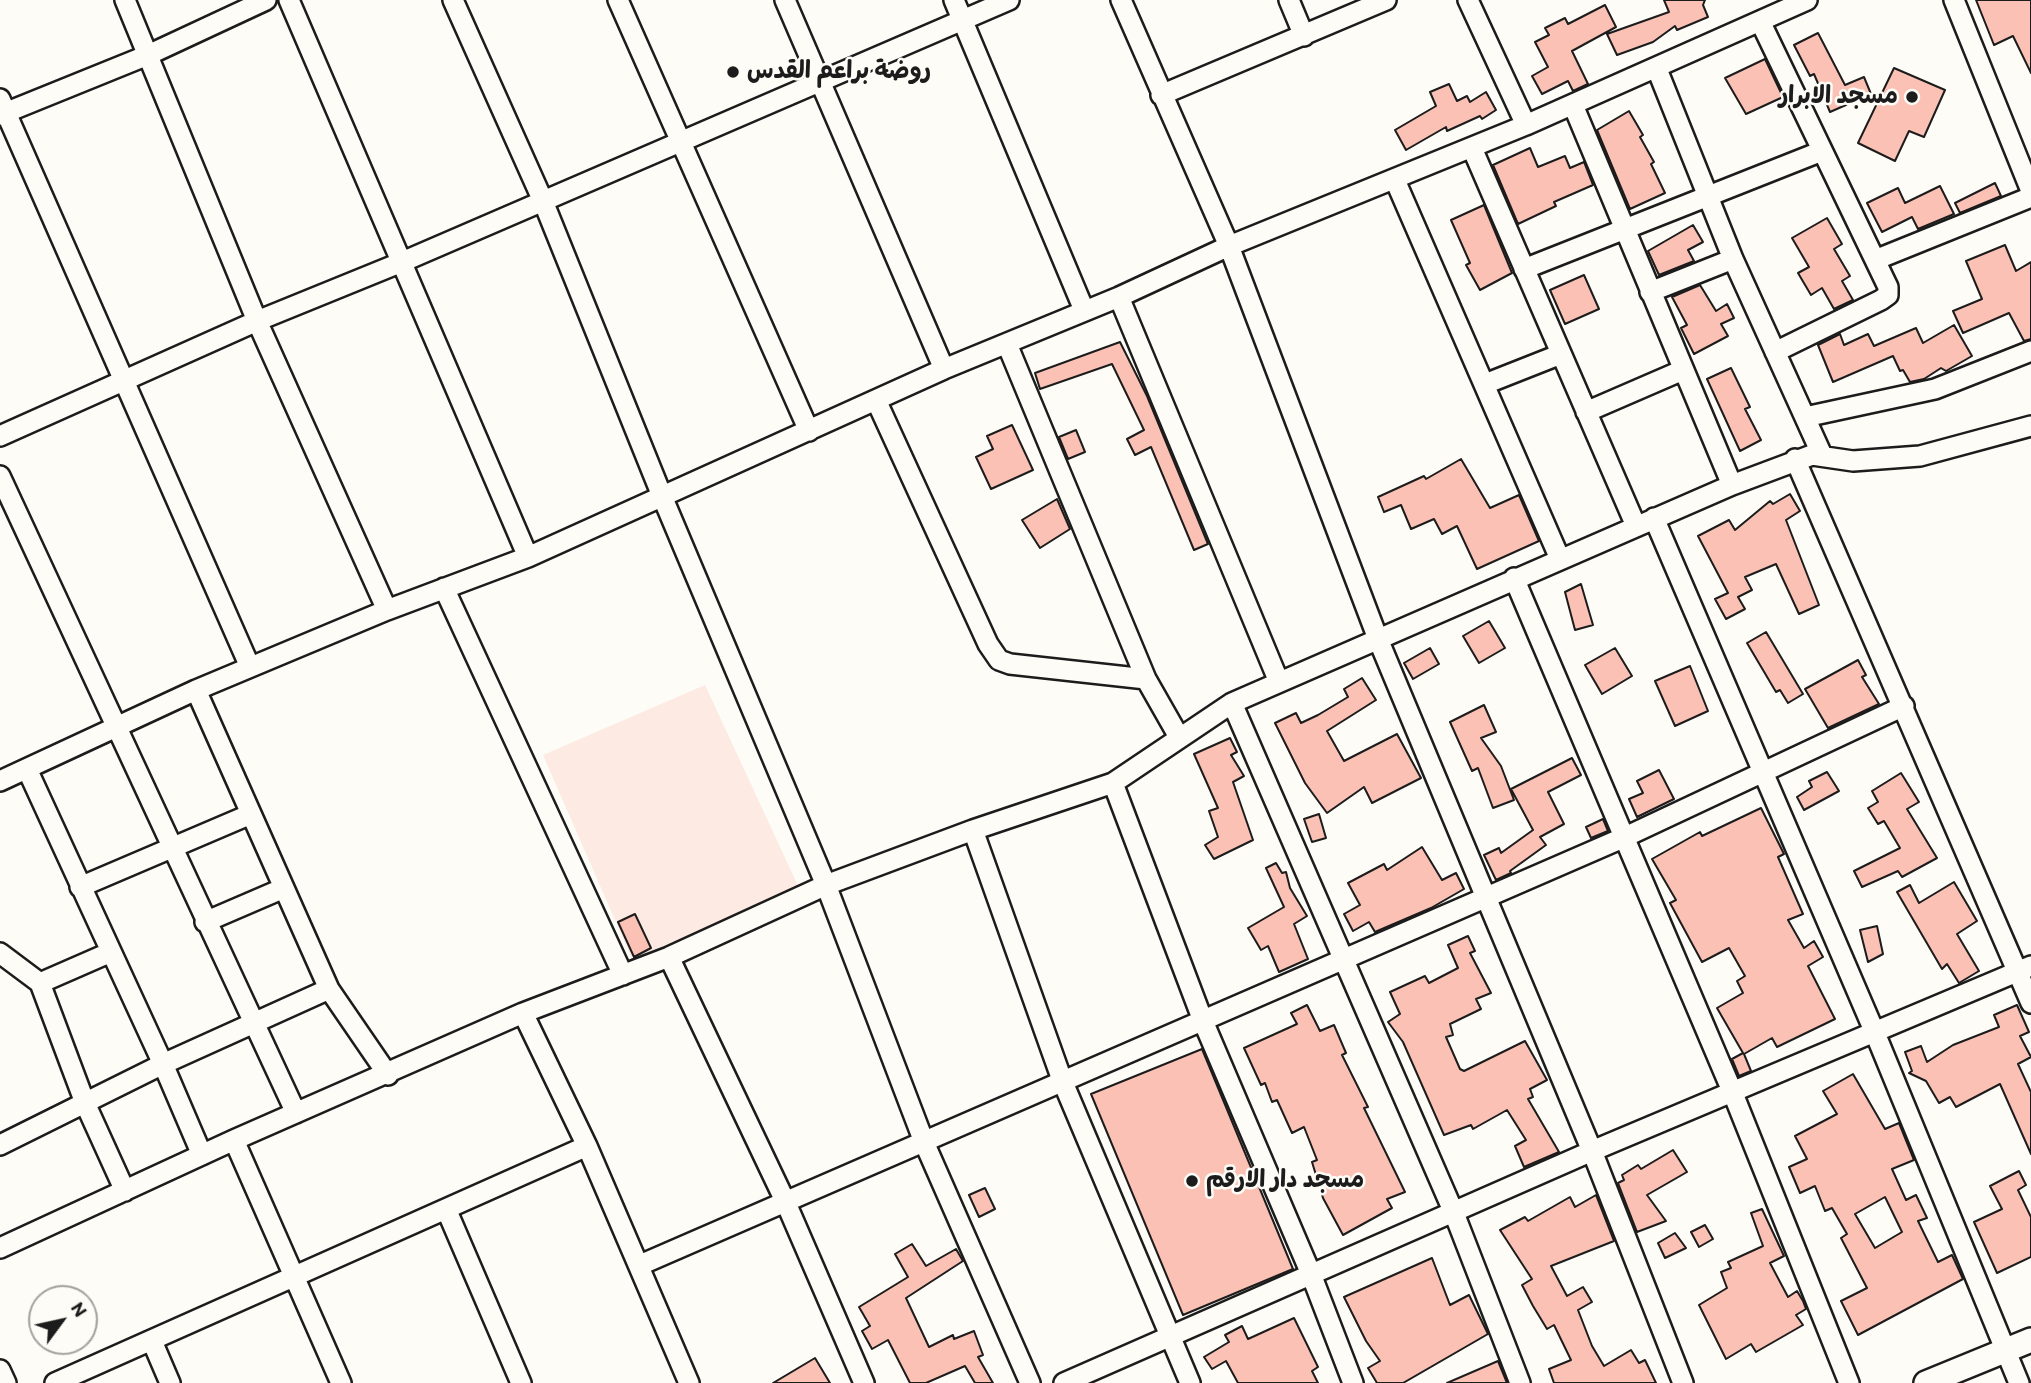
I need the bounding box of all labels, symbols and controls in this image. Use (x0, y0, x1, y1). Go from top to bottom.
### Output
place label: روضة براعم القدس (747, 58, 931, 86)
marker: روضة براعم القدس (725, 64, 741, 80)
place label: مسجد الابرار (1779, 83, 1898, 111)
marker: مسجد الابرار (1904, 89, 1920, 105)
place label: مسجد دار الارقم (1206, 1167, 1364, 1195)
marker: مسجد دار الارقم (1184, 1173, 1200, 1189)
north arrow (28, 1285, 98, 1355)
text: N (66, 1298, 92, 1321)

